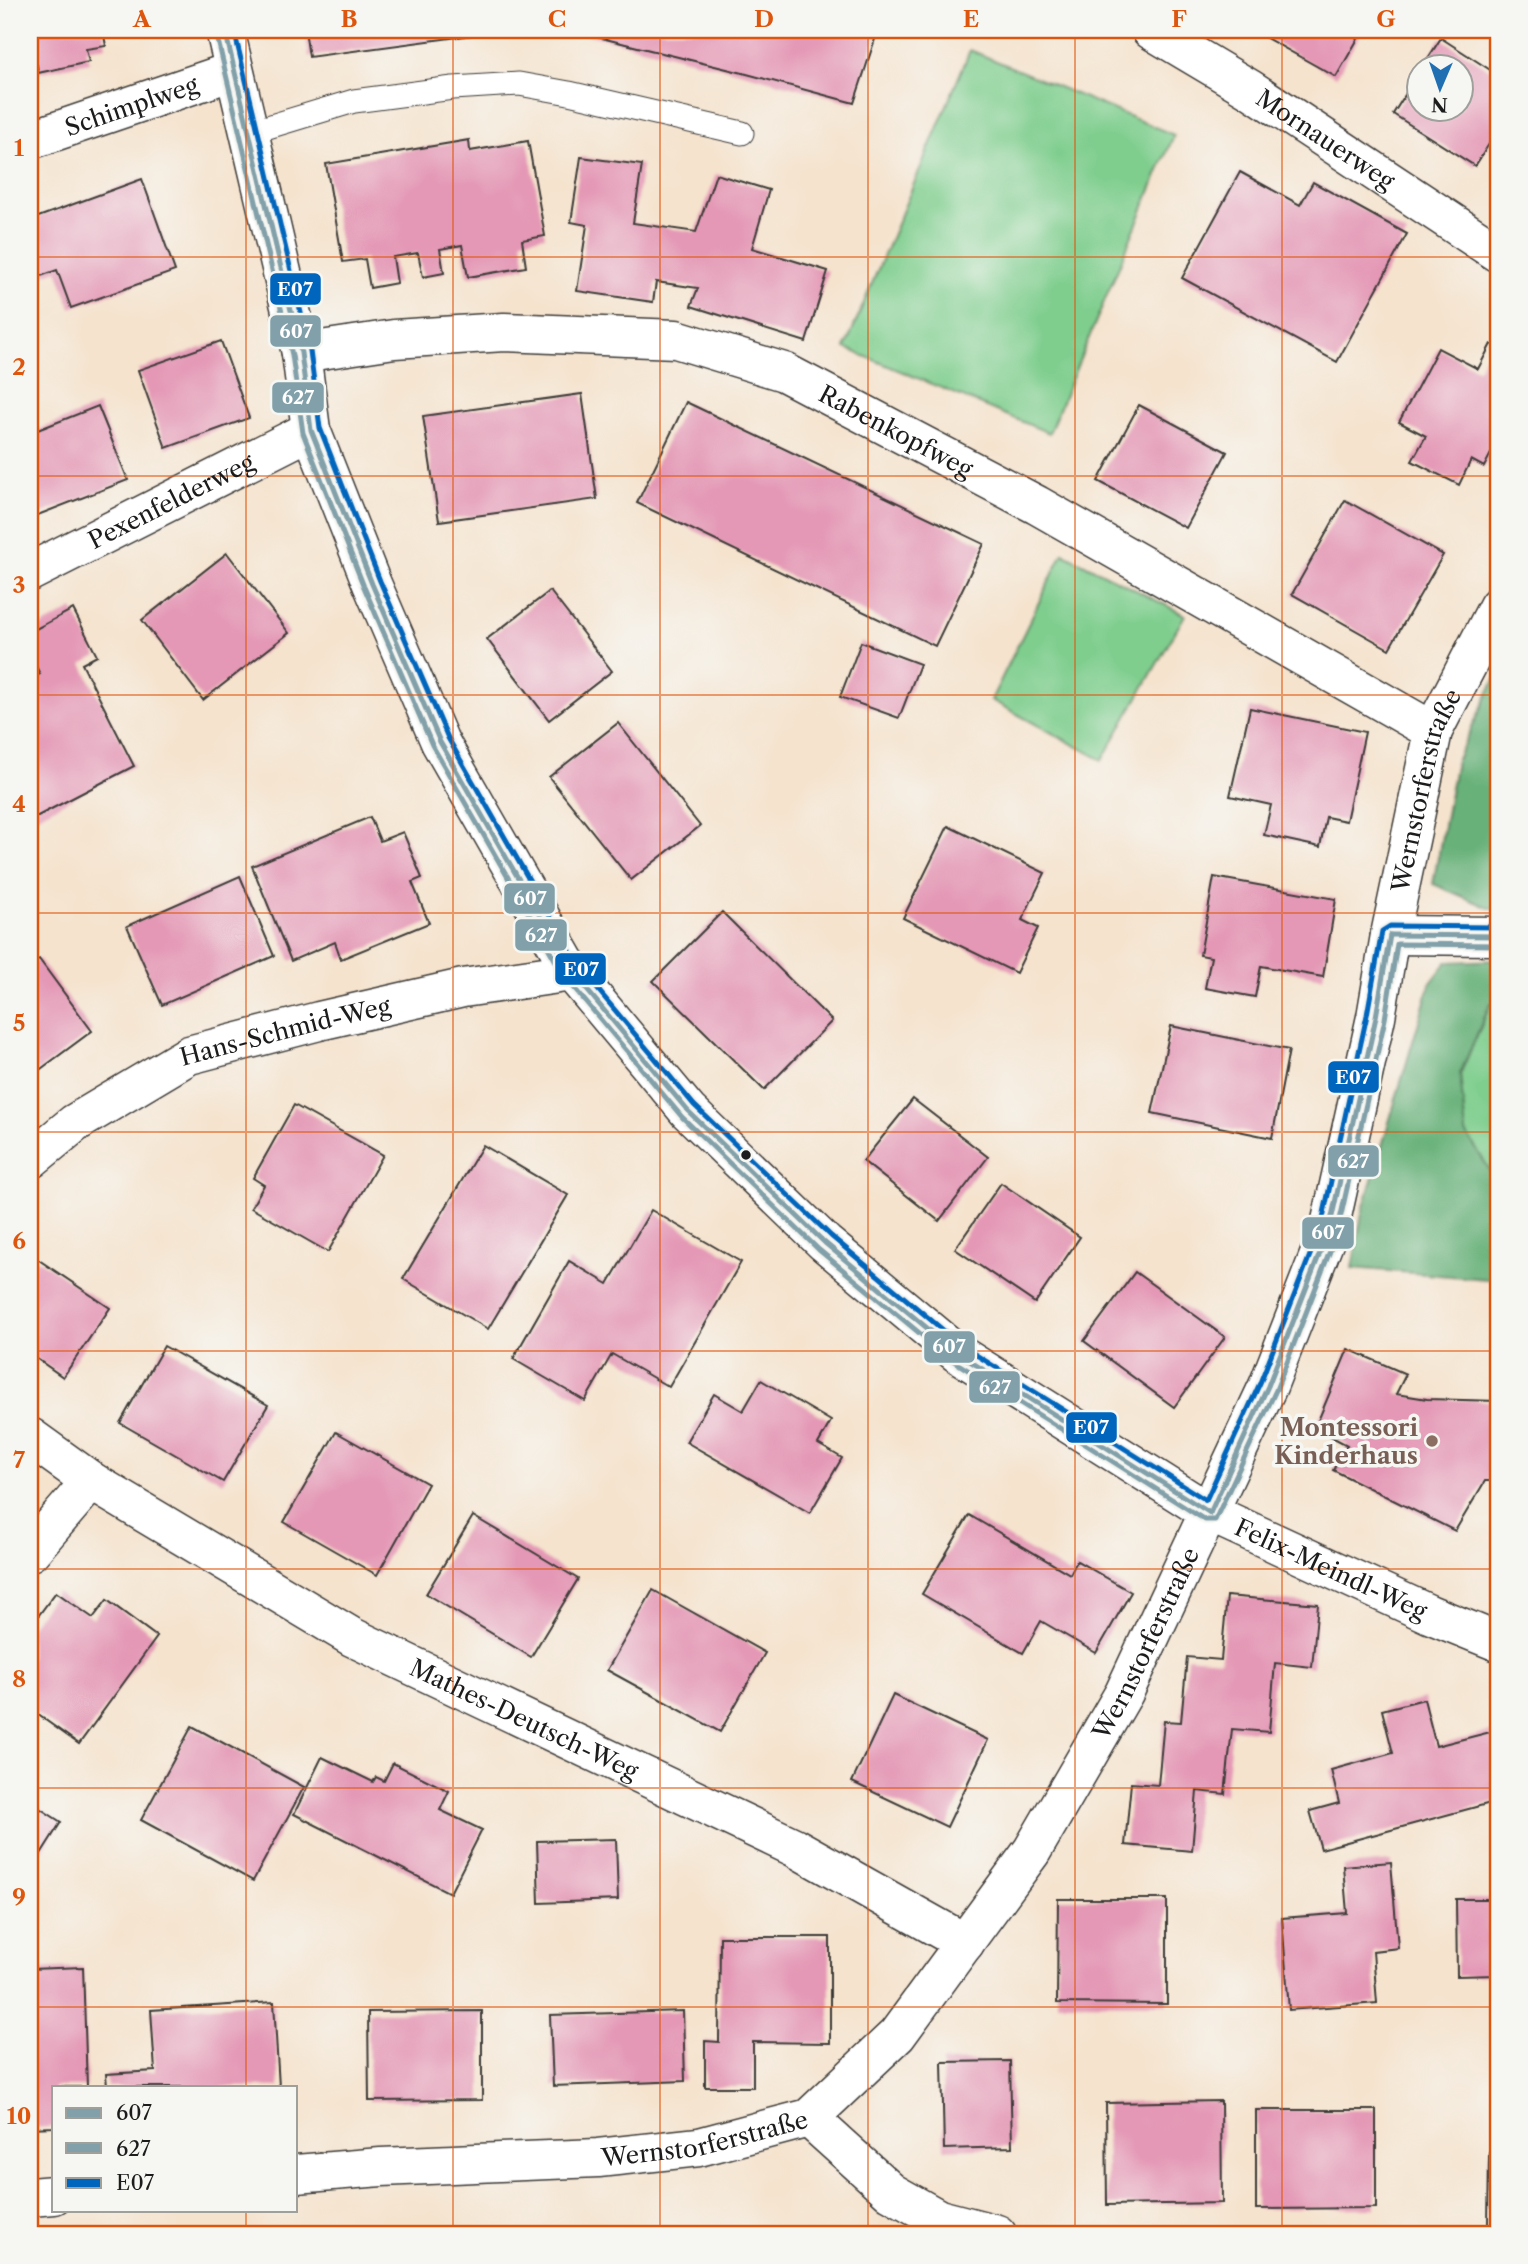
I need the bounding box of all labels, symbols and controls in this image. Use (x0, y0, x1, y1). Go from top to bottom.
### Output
text: A (132, 5, 152, 33)
text: B (340, 5, 358, 33)
text: C (548, 5, 566, 33)
text: D (754, 5, 774, 33)
text: E (963, 5, 979, 33)
text: F (1171, 5, 1187, 33)
text: G (1376, 5, 1396, 33)
north arrow (1406, 52, 1476, 122)
street label: Schimplweg (61, 69, 202, 142)
street label: Mornauerweg (1251, 83, 1401, 195)
text: N (1431, 93, 1448, 116)
text: 1 (14, 134, 25, 162)
line badge: E07 (269, 272, 322, 306)
text: E07 (277, 278, 313, 301)
line badge: 607 (269, 314, 322, 348)
text: 607 (279, 320, 313, 343)
text: 2 (12, 353, 26, 381)
street label: Rabenkopfweg (814, 379, 978, 483)
line badge: 627 (271, 381, 325, 414)
text: 627 (282, 386, 314, 409)
street label: Pexenfelderweg (83, 447, 259, 555)
text: 3 (13, 571, 26, 599)
street label: Wernstorferstraße (1385, 684, 1467, 896)
text: 4 (12, 790, 26, 818)
line badge: 607 (503, 882, 556, 915)
text: 607 (513, 887, 547, 910)
line badge: 627 (514, 918, 568, 952)
text: 627 (525, 924, 557, 947)
line badge: E07 (554, 952, 607, 986)
text: E07 (563, 958, 599, 981)
street label: Hans-Schmid-Weg (177, 991, 393, 1071)
text: 5 (13, 1009, 25, 1037)
line badge: E07 (1327, 1060, 1380, 1094)
text: E07 (1335, 1066, 1371, 1089)
line badge: 627 (1327, 1144, 1380, 1178)
unlabelled marker (739, 1148, 753, 1162)
text: 627 (1337, 1150, 1369, 1173)
line badge: 607 (1301, 1216, 1355, 1250)
text: 607 (1311, 1221, 1345, 1244)
text: 6 (12, 1227, 26, 1255)
line badge: 607 (923, 1330, 976, 1364)
text: 607 (932, 1335, 966, 1358)
line badge: 627 (968, 1370, 1021, 1404)
text: 627 (979, 1376, 1011, 1399)
line badge: E07 (1065, 1411, 1118, 1444)
place label: Montessori Kinderhaus (1274, 1413, 1418, 1470)
text: E07 (1073, 1416, 1109, 1439)
marker: Montessori Kinderhaus (1424, 1433, 1440, 1449)
text: 7 (13, 1446, 25, 1474)
street label: Felix-Meindl-Weg (1230, 1512, 1432, 1626)
street label: Wernstorferstraße (1085, 1543, 1205, 1745)
street label: Mathes-Deutsch-Weg (405, 1652, 643, 1786)
text: 8 (12, 1665, 26, 1693)
text: 9 (12, 1883, 26, 1911)
legend (52, 2086, 298, 2212)
text: 607 (116, 2100, 153, 2125)
text: 10 (7, 2102, 31, 2130)
street label: Wernstorferstraße (599, 2104, 811, 2172)
text: 627 (116, 2136, 151, 2161)
text: E07 (116, 2170, 155, 2195)

